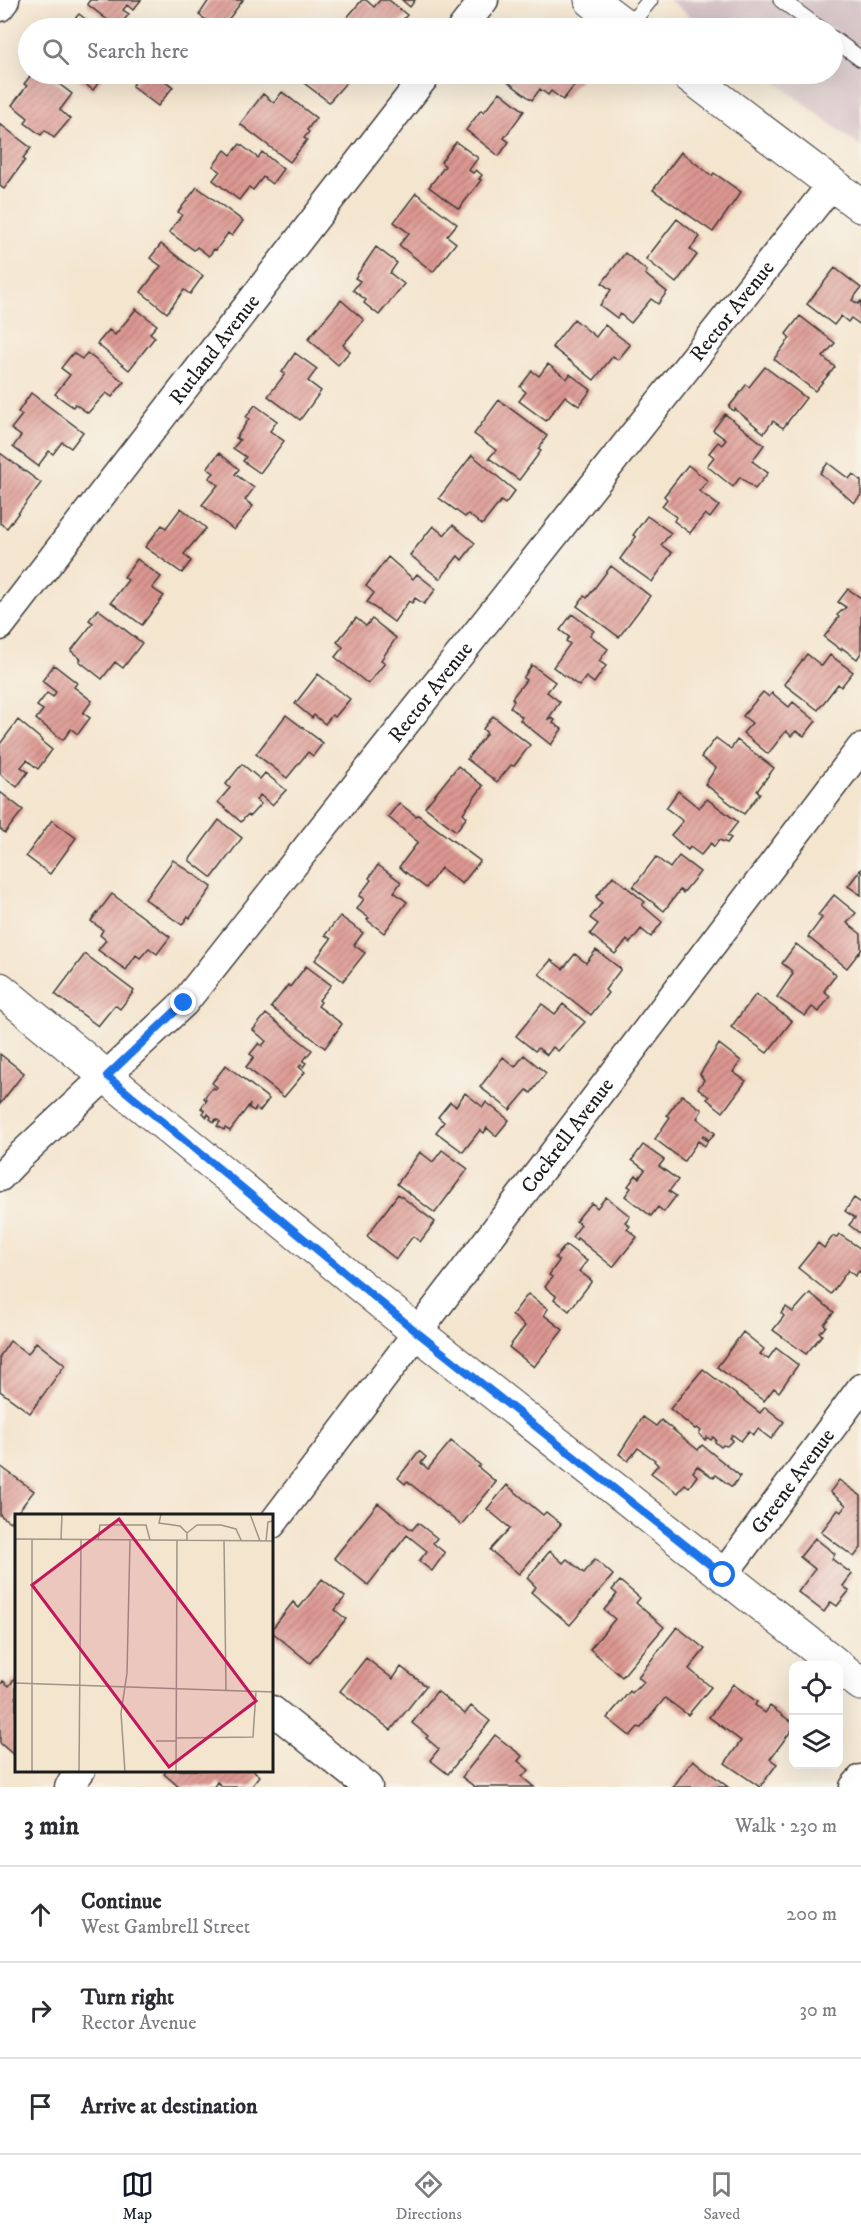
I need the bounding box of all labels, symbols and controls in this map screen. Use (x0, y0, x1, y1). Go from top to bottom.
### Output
search box (18, 18, 843, 84)
icon: search (39, 35, 72, 68)
text: Search here (87, 38, 189, 65)
street label: Rector Avenue (685, 255, 781, 367)
street label: Rutland Avenue (164, 289, 266, 410)
street label: Rector Avenue (383, 637, 479, 748)
route end (170, 989, 196, 1015)
street label: Cockrell Avenue (516, 1073, 620, 1199)
street label: Greene Avenue (746, 1423, 841, 1539)
inset map (15, 1514, 273, 1772)
route start (709, 1561, 735, 1587)
map controls (789, 1661, 843, 1769)
button: locate (789, 1661, 843, 1715)
button: layers (789, 1715, 843, 1769)
text: 3 min (24, 1810, 79, 1843)
text: Walk · 230 m (735, 1814, 837, 1839)
text: Continue (81, 1888, 162, 1915)
icon: ahead (24, 1898, 57, 1931)
text: 200 m (786, 1902, 837, 1927)
text: West Gambrell Street (81, 1915, 250, 1940)
text: Turn right (81, 1984, 174, 2011)
icon: right (24, 1994, 57, 2027)
text: 30 m (799, 1998, 837, 2023)
text: Rector Avenue (81, 2011, 197, 2036)
icon: arrive (24, 2090, 57, 2123)
text: Arrive at destination (81, 2093, 258, 2120)
tab: Map (121, 2168, 154, 2224)
tab: Directions (395, 2168, 462, 2224)
tab: Saved (703, 2168, 740, 2224)

